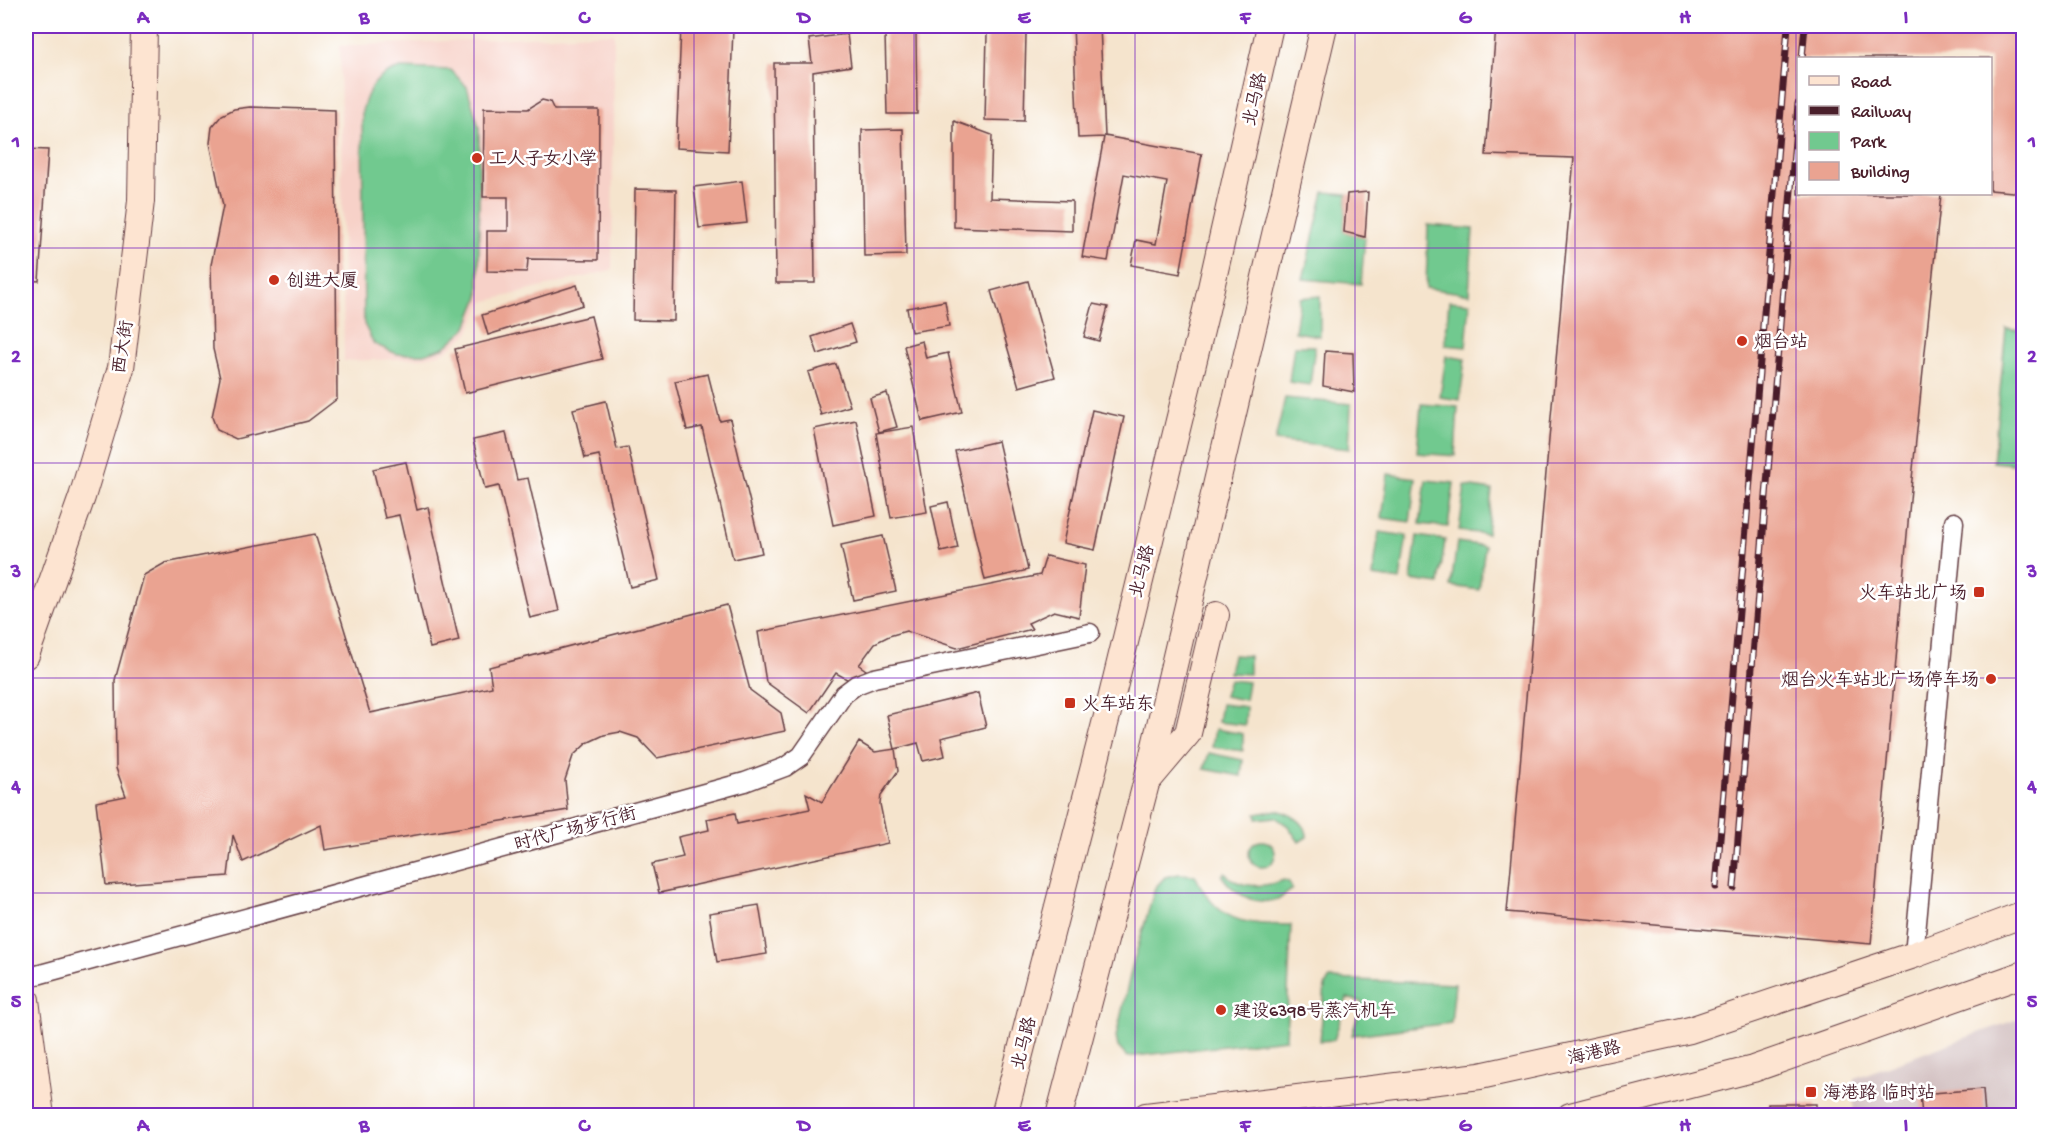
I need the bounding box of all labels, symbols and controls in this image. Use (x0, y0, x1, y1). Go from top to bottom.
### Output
text: A (136, 8, 151, 31)
text: B (358, 8, 370, 31)
text: C (578, 8, 592, 31)
text: D (795, 8, 811, 31)
text: E (1018, 8, 1032, 31)
text: F (1239, 8, 1252, 31)
text: G (1459, 8, 1473, 31)
text: H (1679, 8, 1691, 31)
text: I (1904, 8, 1909, 31)
legend (1797, 57, 1992, 195)
street label: 北马路 (1239, 71, 1273, 128)
text: Road (1851, 73, 1892, 94)
text: Railway (1851, 103, 1911, 124)
text: 1 (11, 132, 20, 155)
text: 1 (2027, 132, 2036, 155)
text: Park (1850, 133, 1887, 154)
place label: 工人子女小学 (489, 149, 597, 171)
marker: 工人子女小学 (470, 151, 484, 165)
text: Building (1850, 163, 1910, 184)
place label: 创进大厦 (286, 271, 358, 293)
marker: 创进大厦 (267, 273, 281, 287)
street label: 西大街 (109, 319, 139, 376)
place label: 烟台站 (1754, 332, 1808, 354)
marker: 烟台站 (1735, 334, 1749, 348)
text: 2 (11, 347, 21, 370)
text: 2 (2027, 347, 2037, 370)
street label: 北马路 (1126, 543, 1160, 600)
text: 3 (10, 562, 21, 585)
text: 3 (2026, 562, 2037, 585)
place label: 火车站北广场 (1859, 583, 1967, 605)
marker: 火车站北广场 (1972, 585, 1986, 599)
place label: 烟台火车站北广场停车场 (1781, 670, 1979, 692)
marker: 烟台火车站北广场停车场 (1984, 672, 1998, 686)
place label: 火车站东 (1082, 694, 1154, 716)
marker: 火车站东 (1063, 696, 1077, 710)
text: 4 (10, 777, 21, 800)
text: 4 (2026, 777, 2037, 800)
street label: 时代广场步行街 (512, 803, 639, 857)
text: 5 (11, 992, 22, 1015)
text: 5 (2027, 992, 2038, 1015)
place label: 建设6398号蒸汽机车 (1233, 1001, 1396, 1023)
marker: 建设6398号蒸汽机车 (1214, 1003, 1228, 1017)
street label: 北马路 (1008, 1015, 1042, 1072)
street label: 海港路 (1566, 1037, 1623, 1071)
place label: 海港路 临时站 (1823, 1083, 1935, 1105)
marker: 海港路 临时站 (1804, 1085, 1818, 1099)
text: A (136, 1116, 151, 1139)
text: B (358, 1116, 370, 1139)
text: C (578, 1116, 592, 1139)
text: D (795, 1116, 811, 1139)
text: E (1018, 1116, 1032, 1139)
text: F (1239, 1116, 1252, 1139)
text: G (1459, 1116, 1473, 1139)
text: H (1679, 1116, 1691, 1139)
text: I (1904, 1116, 1909, 1139)

